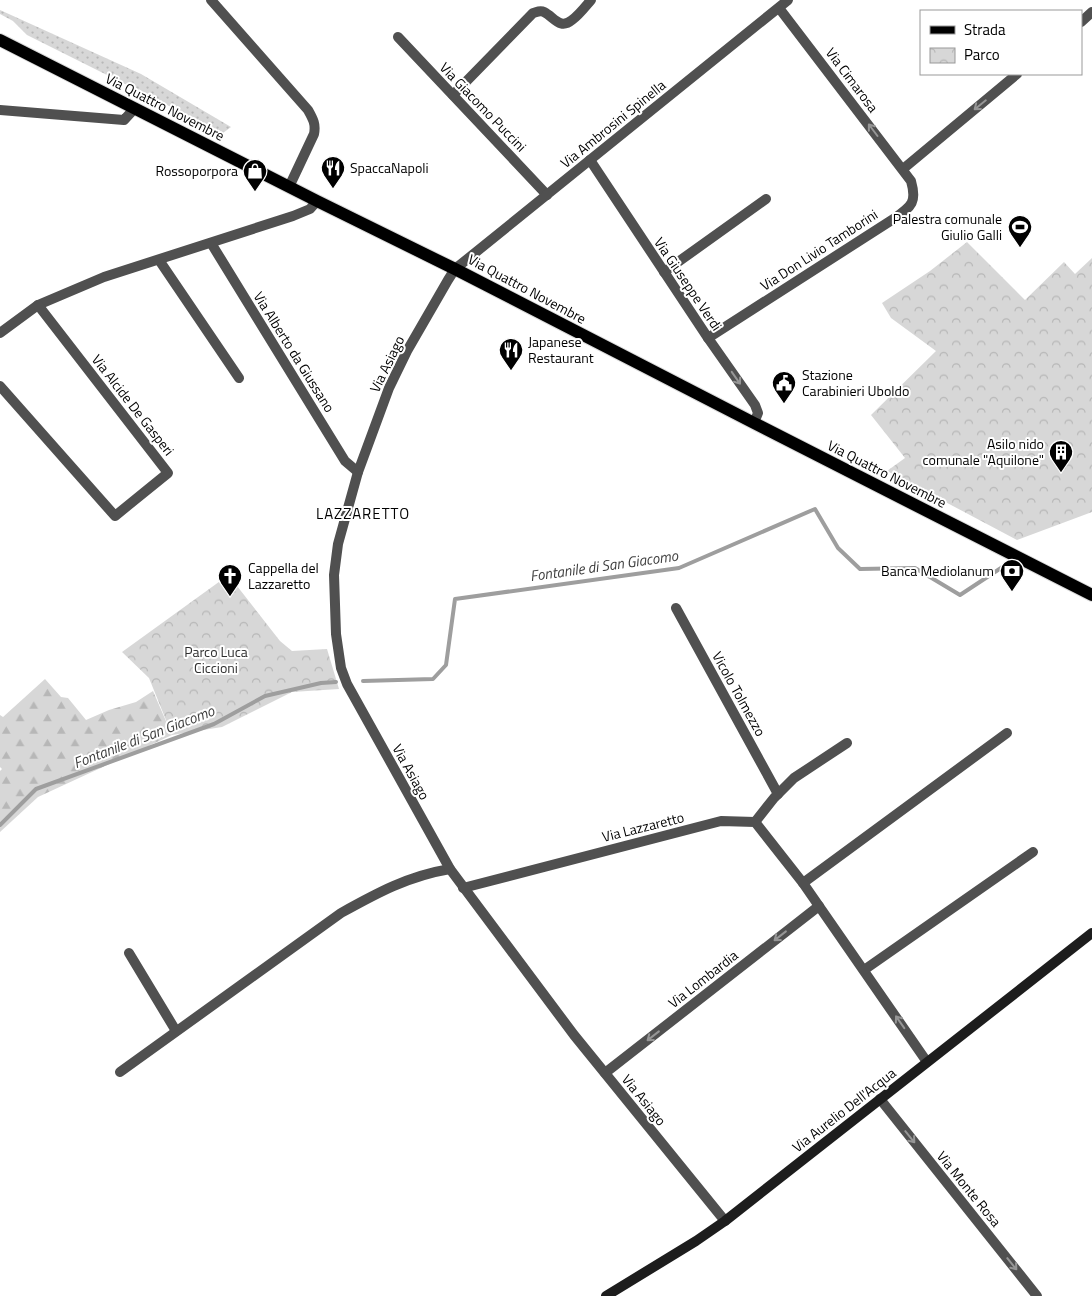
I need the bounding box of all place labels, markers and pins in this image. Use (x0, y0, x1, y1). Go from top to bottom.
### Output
restaurant icon: SpaccaNapoli (320, 155, 346, 189)
place label: SpaccaNapoli (350, 157, 429, 178)
shop icon: Rossoporpora (242, 158, 268, 192)
place label: Rossoporpora (155, 160, 238, 181)
place label: Palestra comunale Giulio Galli (893, 208, 1002, 245)
sports icon: Palestra comunale Giulio Galli (1007, 214, 1033, 248)
place label: Japanese Restaurant (528, 331, 594, 368)
restaurant icon: Japanese Restaurant (498, 337, 524, 371)
place label: Stazione Carabinieri Uboldo (802, 364, 909, 401)
public building icon: Stazione Carabinieri Uboldo (771, 370, 797, 404)
place label: Asilo nido comunale "Aquilone" (923, 433, 1044, 470)
building icon: Asilo nido comunale "Aquilone" (1048, 439, 1074, 473)
place label: Cappella del Lazzaretto (248, 557, 319, 594)
bank icon: Banca Mediolanum (999, 558, 1025, 592)
place label: Banca Mediolanum (881, 560, 994, 581)
church icon: Cappella del Lazzaretto (217, 563, 243, 597)

